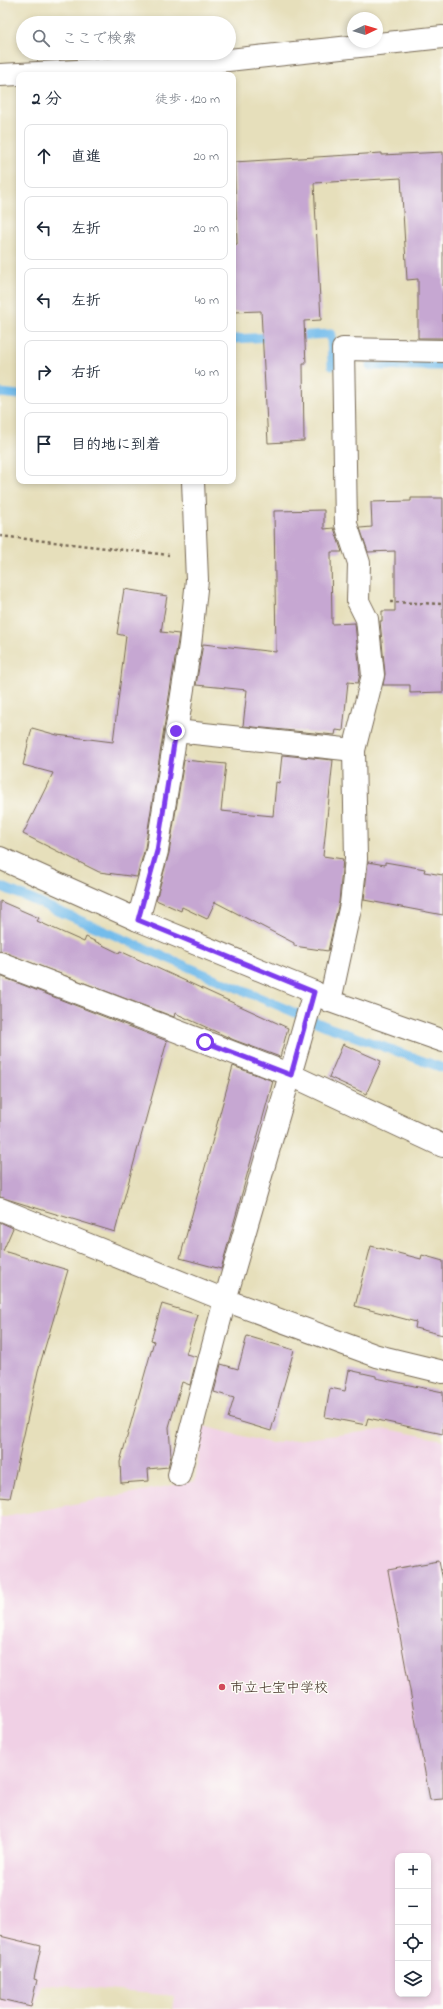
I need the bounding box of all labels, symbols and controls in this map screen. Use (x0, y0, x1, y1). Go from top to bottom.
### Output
north arrow (347, 12, 383, 48)
search box (16, 16, 236, 60)
icon: search (30, 27, 52, 49)
text: ここで検索 (62, 28, 137, 50)
text: 2 分 (32, 87, 62, 112)
text: 徒歩 · 120 m (155, 90, 220, 109)
icon: ahead (33, 145, 55, 167)
text: 直進 (71, 146, 101, 168)
text: 20 m (194, 147, 219, 166)
icon: left (33, 217, 55, 239)
text: 左折 (71, 218, 101, 240)
text: 20 m (194, 219, 219, 238)
icon: left (33, 289, 55, 311)
text: 左折 (71, 290, 101, 312)
text: 40 m (195, 291, 219, 310)
icon: right (33, 361, 55, 383)
text: 右折 (71, 362, 101, 384)
text: 40 m (195, 363, 219, 382)
icon: arrive (33, 433, 55, 455)
text: 目的地に到着 (71, 434, 161, 456)
route end (167, 722, 185, 740)
route start (196, 1033, 214, 1051)
place label: 市立七宝中学校 (230, 1678, 328, 1699)
marker: 市立七宝中学校 (217, 1682, 227, 1692)
map controls (395, 1853, 431, 1997)
button: + (395, 1853, 431, 1889)
button: − (395, 1889, 431, 1925)
button: locate (395, 1925, 431, 1961)
button: layers (395, 1961, 431, 1997)

